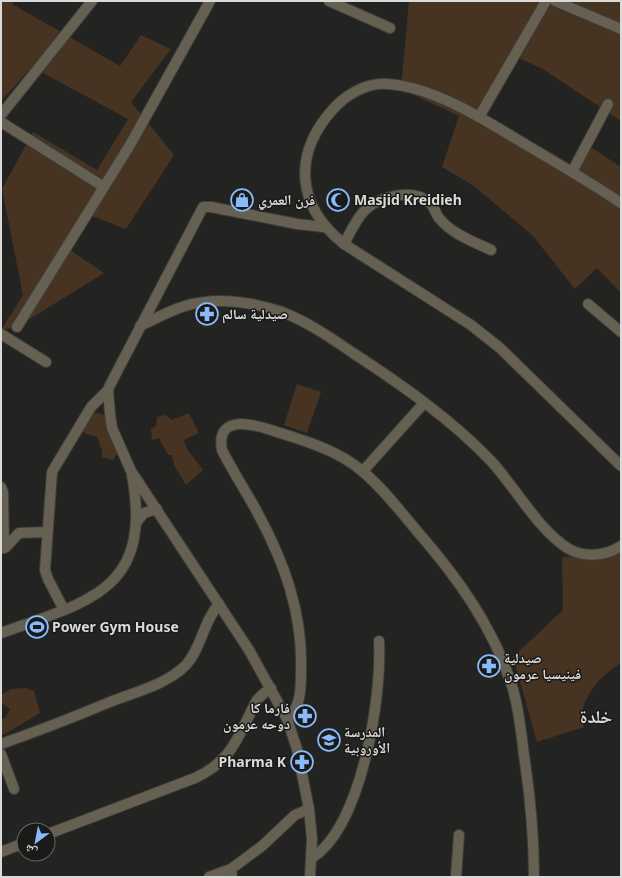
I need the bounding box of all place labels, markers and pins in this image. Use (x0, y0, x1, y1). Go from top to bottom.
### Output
shop icon: فرن العمري (229, 187, 255, 213)
mosque icon: Masjid Kreidieh (325, 187, 351, 213)
place label: فرن العمري (258, 190, 315, 211)
place label: Masjid Kreidieh (354, 190, 462, 209)
pharmacy icon: صيدلية سالم (194, 301, 220, 327)
place label: صيدلية سالم (222, 304, 288, 324)
sports icon: Power Gym House (24, 614, 50, 640)
place label: Power Gym House (52, 617, 179, 636)
place label: صيدلية فينيسيا عرمون (504, 648, 581, 683)
pharmacy icon: صيدلية فينيسيا عرمون (476, 653, 502, 679)
place label: فارما كا دوحه عرمون (223, 698, 290, 733)
pharmacy icon: فارما كا دوحه عرمون (292, 703, 318, 729)
place label: المدرسة الأوروبية (344, 722, 390, 757)
school or university icon: المدرسة الأوروبية (316, 727, 342, 753)
pharmacy icon: Pharma K (289, 749, 315, 775)
place label: Pharma K (219, 752, 287, 771)

